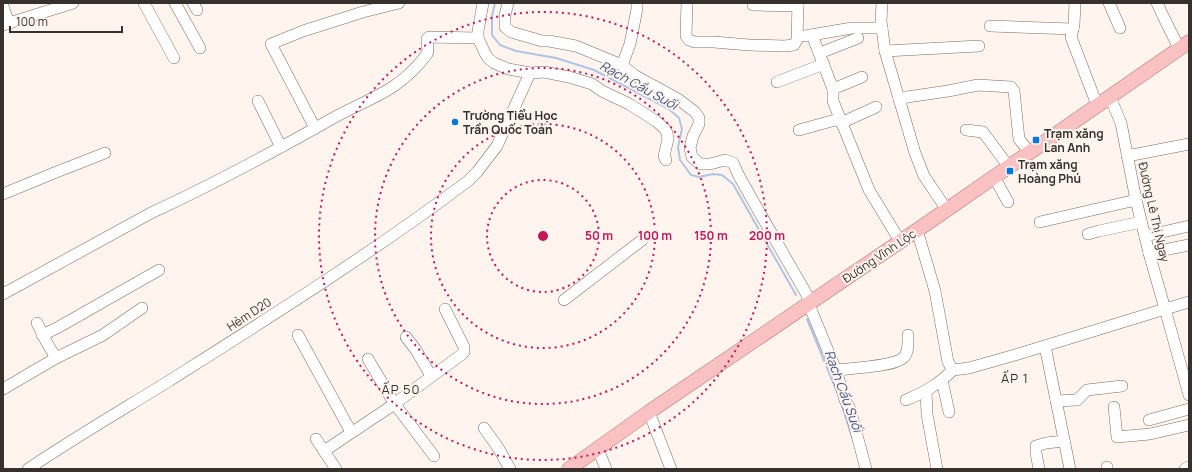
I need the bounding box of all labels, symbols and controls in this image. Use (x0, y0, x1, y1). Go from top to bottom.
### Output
scale bar (10, 8, 122, 34)
text: 100 m (16, 13, 48, 30)
water label: Rạch Cầu Suối (597, 56, 683, 115)
place label: Trường Tiểu Học Trần Quốc Toản (463, 107, 558, 138)
marker: Trường Tiểu Học Trần Quốc Toản (450, 117, 460, 127)
place label: Trạm xăng Lan Anh (1044, 125, 1104, 156)
marker: Trạm xăng Lan Anh (1031, 135, 1041, 145)
place label: Trạm xăng Hoàng Phú (1018, 156, 1081, 187)
street label: Đường Lê Thị Ngay (1134, 160, 1174, 264)
marker: Trạm xăng Hoàng Phú (1005, 166, 1015, 176)
street label: Đường Vĩnh Lộc (839, 225, 919, 287)
text: 50 m (585, 227, 613, 244)
text: 100 m (638, 227, 672, 244)
text: 150 m (694, 227, 728, 244)
text: 200 m (749, 227, 785, 244)
centre of rings (536, 229, 550, 243)
street label: Hẻm D20 (223, 293, 275, 335)
water label: Rạch Cầu Suối (821, 347, 868, 436)
district label: ẤP 1 (1001, 369, 1029, 387)
district label: ẤP 50 (381, 380, 421, 398)

